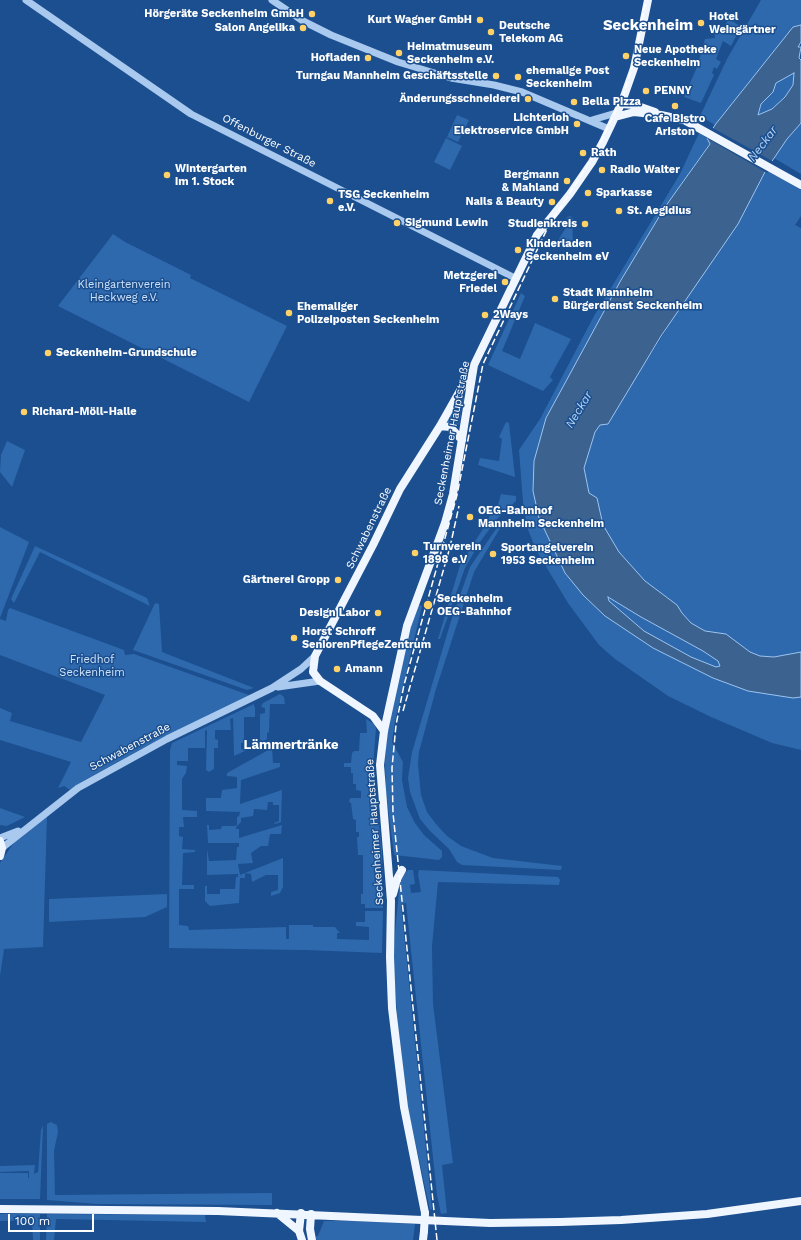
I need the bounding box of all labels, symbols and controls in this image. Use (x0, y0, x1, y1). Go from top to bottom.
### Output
place label: Hörgeräte Seckenheim GmbH (144, 7, 304, 21)
marker: Hörgeräte Seckenheim GmbH (307, 9, 317, 19)
place label: Hotel Weingärtner (709, 10, 776, 36)
place label: Kurt Wagner GmbH (368, 13, 472, 27)
marker: Kurt Wagner GmbH (475, 15, 485, 25)
district label: Seckenheim (603, 17, 693, 35)
marker: Hotel Weingärtner (696, 18, 706, 28)
place label: Deutsche Telekom AG (499, 19, 563, 45)
place label: Salon Angelika (215, 21, 295, 35)
marker: Salon Angelika (298, 23, 308, 33)
marker: Deutsche Telekom AG (486, 27, 496, 37)
place label: Heimatmuseum Seckenheim e.V. (407, 40, 494, 66)
place label: Neue Apotheke Seckenheim (634, 43, 717, 69)
marker: Heimatmuseum Seckenheim e.V. (394, 48, 404, 58)
place label: Hofladen (311, 51, 360, 65)
marker: Neue Apotheke Seckenheim (621, 51, 631, 61)
marker: Hofladen (363, 53, 373, 63)
place label: ehemalige Post Seckenheim (526, 64, 609, 90)
place label: Turngau Mannheim Geschäftsstelle (296, 69, 488, 83)
marker: Turngau Mannheim Geschäftsstelle (491, 71, 501, 81)
marker: ehemalige Post Seckenheim (513, 72, 523, 82)
place label: PENNY (654, 84, 692, 98)
marker: PENNY (641, 86, 651, 96)
place label: Änderungsschneiderei (399, 92, 520, 106)
marker: Änderungsschneiderei (523, 94, 533, 104)
place label: Bella Pizza (582, 95, 641, 109)
marker: Bella Pizza (569, 97, 579, 107)
marker: Cafe Bistro Ariston (670, 101, 680, 111)
place label: Lichterloh Elektroservice GmbH (454, 111, 569, 137)
street label: Offenburger Straße (220, 112, 318, 170)
place label: Cafe Bistro Ariston (645, 112, 705, 138)
marker: Lichterloh Elektroservice GmbH (572, 119, 582, 129)
water label: Neckar (745, 124, 781, 164)
place label: Rath (591, 146, 616, 160)
marker: Rath (578, 148, 588, 158)
place label: Wintergarten im 1. Stock (175, 162, 247, 188)
place label: Radio Walter (610, 163, 680, 177)
marker: Radio Walter (597, 165, 607, 175)
place label: Bergmann & Mahland (502, 168, 559, 194)
marker: Wintergarten im 1. Stock (162, 170, 172, 180)
marker: Bergmann & Mahland (562, 176, 572, 186)
place label: Sparkasse (596, 186, 652, 200)
place label: TSG Seckenheim e.V. (338, 188, 429, 214)
marker: Sparkasse (583, 188, 593, 198)
place label: Nails & Beauty (465, 195, 544, 209)
marker: TSG Seckenheim e.V. (325, 196, 335, 206)
marker: Nails & Beauty (547, 197, 557, 207)
place label: St. Aegidius (627, 204, 691, 218)
marker: St. Aegidius (614, 206, 624, 216)
place label: Sigmund Lewin (405, 216, 488, 230)
place label: Studienkreis (508, 217, 577, 231)
marker: Sigmund Lewin (392, 218, 402, 228)
marker: Studienkreis (580, 219, 590, 229)
place label: Kinderladen Seckenheim eV (526, 237, 609, 263)
marker: Kinderladen Seckenheim eV (513, 245, 523, 255)
place label: Metzgerei Friedel (443, 269, 497, 295)
marker: Metzgerei Friedel (500, 277, 510, 287)
park label: Kleingartenverein Heckweg e.V. (78, 278, 170, 304)
place label: Stadt Mannheim Bürgerdienst Seckenheim (563, 286, 702, 312)
marker: Stadt Mannheim Bürgerdienst Seckenheim (550, 294, 560, 304)
place label: Ehemaliger Polizeiposten Seckenheim (297, 300, 439, 326)
marker: Ehemaliger Polizeiposten Seckenheim (284, 308, 294, 318)
place label: 2Ways (493, 308, 528, 322)
marker: 2Ways (480, 310, 490, 320)
place label: Seckenheim-Grundschule (56, 346, 197, 360)
marker: Seckenheim-Grundschule (43, 348, 53, 358)
street label: Seckenheimer Hauptstraße (432, 360, 472, 506)
water label: Neckar (563, 389, 595, 431)
place label: Richard-Möll-Halle (32, 405, 137, 419)
marker: Richard-Möll-Halle (19, 407, 29, 417)
street label: Schwabenstraße (343, 485, 395, 571)
place label: OEG-Bahnhof Mannheim Seckenheim (478, 504, 604, 530)
marker: OEG-Bahnhof Mannheim Seckenheim (465, 512, 475, 522)
place label: Turnverein 1898 e.V (423, 540, 481, 566)
place label: Sportangelverein 1953 Seckenheim (501, 541, 595, 567)
marker: Turnverein 1898 e.V (410, 548, 420, 558)
marker: Sportangelverein 1953 Seckenheim (488, 549, 498, 559)
place label: Gärtnerei Gropp (243, 573, 330, 587)
marker: Gärtnerei Gropp (333, 575, 343, 585)
place label: Seckenheim OEG-Bahnhof (437, 592, 511, 618)
marker: Seckenheim OEG-Bahnhof (422, 599, 434, 611)
place label: Design Labor (299, 606, 370, 620)
marker: Design Labor (373, 608, 383, 618)
place label: Horst Schroff SeniorenPflegeZentrum (302, 625, 431, 651)
marker: Horst Schroff SeniorenPflegeZentrum (289, 633, 299, 643)
park label: Friedhof Seckenheim (59, 653, 125, 679)
place label: Amann (345, 662, 383, 676)
marker: Amann (332, 664, 342, 674)
street label: Schwabenstraße (87, 720, 173, 774)
district label: Lämmertränke (244, 737, 338, 753)
street label: Seckenheimer Hauptstraße (363, 759, 387, 905)
scale bar (10, 1206, 96, 1232)
text: 100 m (15, 1214, 50, 1228)

